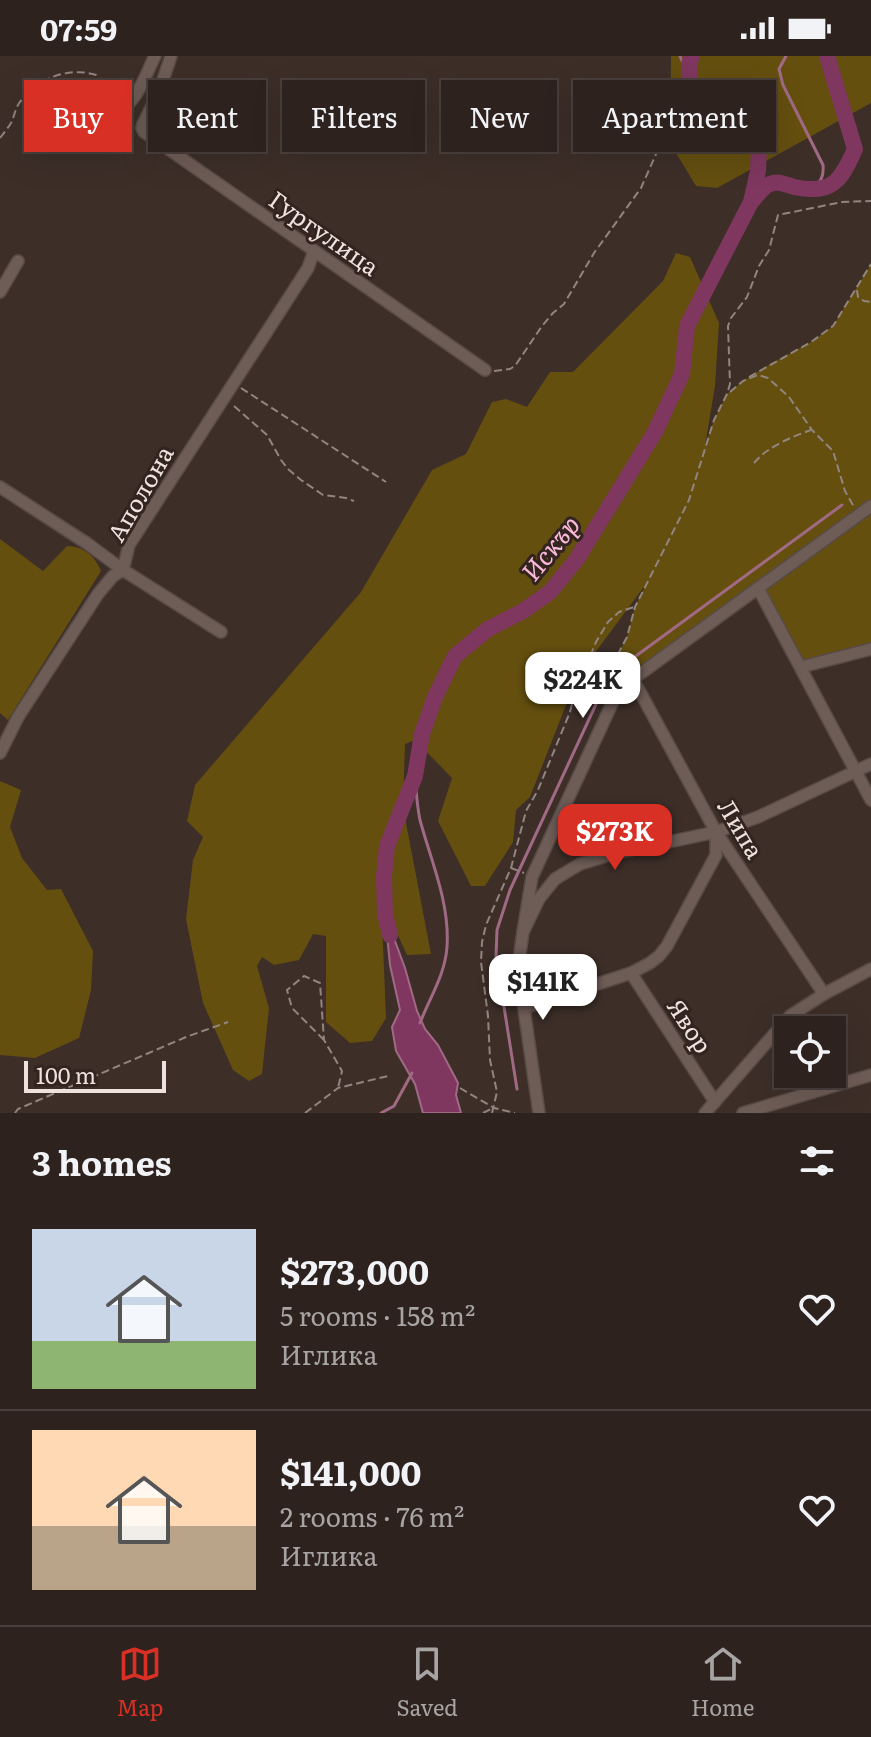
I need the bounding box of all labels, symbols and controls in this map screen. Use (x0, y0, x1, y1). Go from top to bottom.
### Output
text: 07:59 (40, 6, 117, 50)
chip: Buy (24, 80, 132, 152)
chip: Rent (148, 80, 266, 152)
chip: Filters (282, 80, 425, 152)
chip: New (441, 80, 557, 152)
chip: Apartment (573, 80, 776, 152)
street label: Гургулица (263, 181, 387, 283)
street label: Аполона (97, 438, 181, 548)
water label: Искър (510, 506, 588, 588)
pin: $224K (527, 652, 639, 720)
text: $224K (543, 658, 623, 697)
street label: Липа (711, 792, 773, 864)
pin: $273K (559, 804, 671, 872)
text: $273K (576, 810, 654, 849)
pin: $141K (487, 954, 599, 1022)
text: $141K (507, 960, 579, 999)
street label: Явор (660, 991, 722, 1059)
map controls (774, 1016, 846, 1088)
button: locate (774, 1016, 846, 1088)
scale bar (24, 1057, 166, 1093)
text: 100 m (36, 1058, 96, 1091)
text: 3 homes (32, 1136, 172, 1186)
icon: filters (795, 1139, 839, 1183)
text: $273,000 (280, 1245, 429, 1295)
icon: home (96, 1261, 192, 1357)
icon: heart (795, 1287, 839, 1331)
text: 5 rooms · 158 m² (280, 1295, 475, 1334)
text: Иглика (280, 1334, 378, 1373)
text: $141,000 (280, 1446, 422, 1496)
icon: home (96, 1462, 192, 1558)
icon: heart (795, 1488, 839, 1532)
text: 2 rooms · 76 m² (280, 1496, 464, 1535)
text: Иглика (280, 1535, 378, 1574)
tab: Map (117, 1642, 163, 1723)
tab: Saved (397, 1642, 458, 1723)
tab: Home (691, 1642, 754, 1723)

